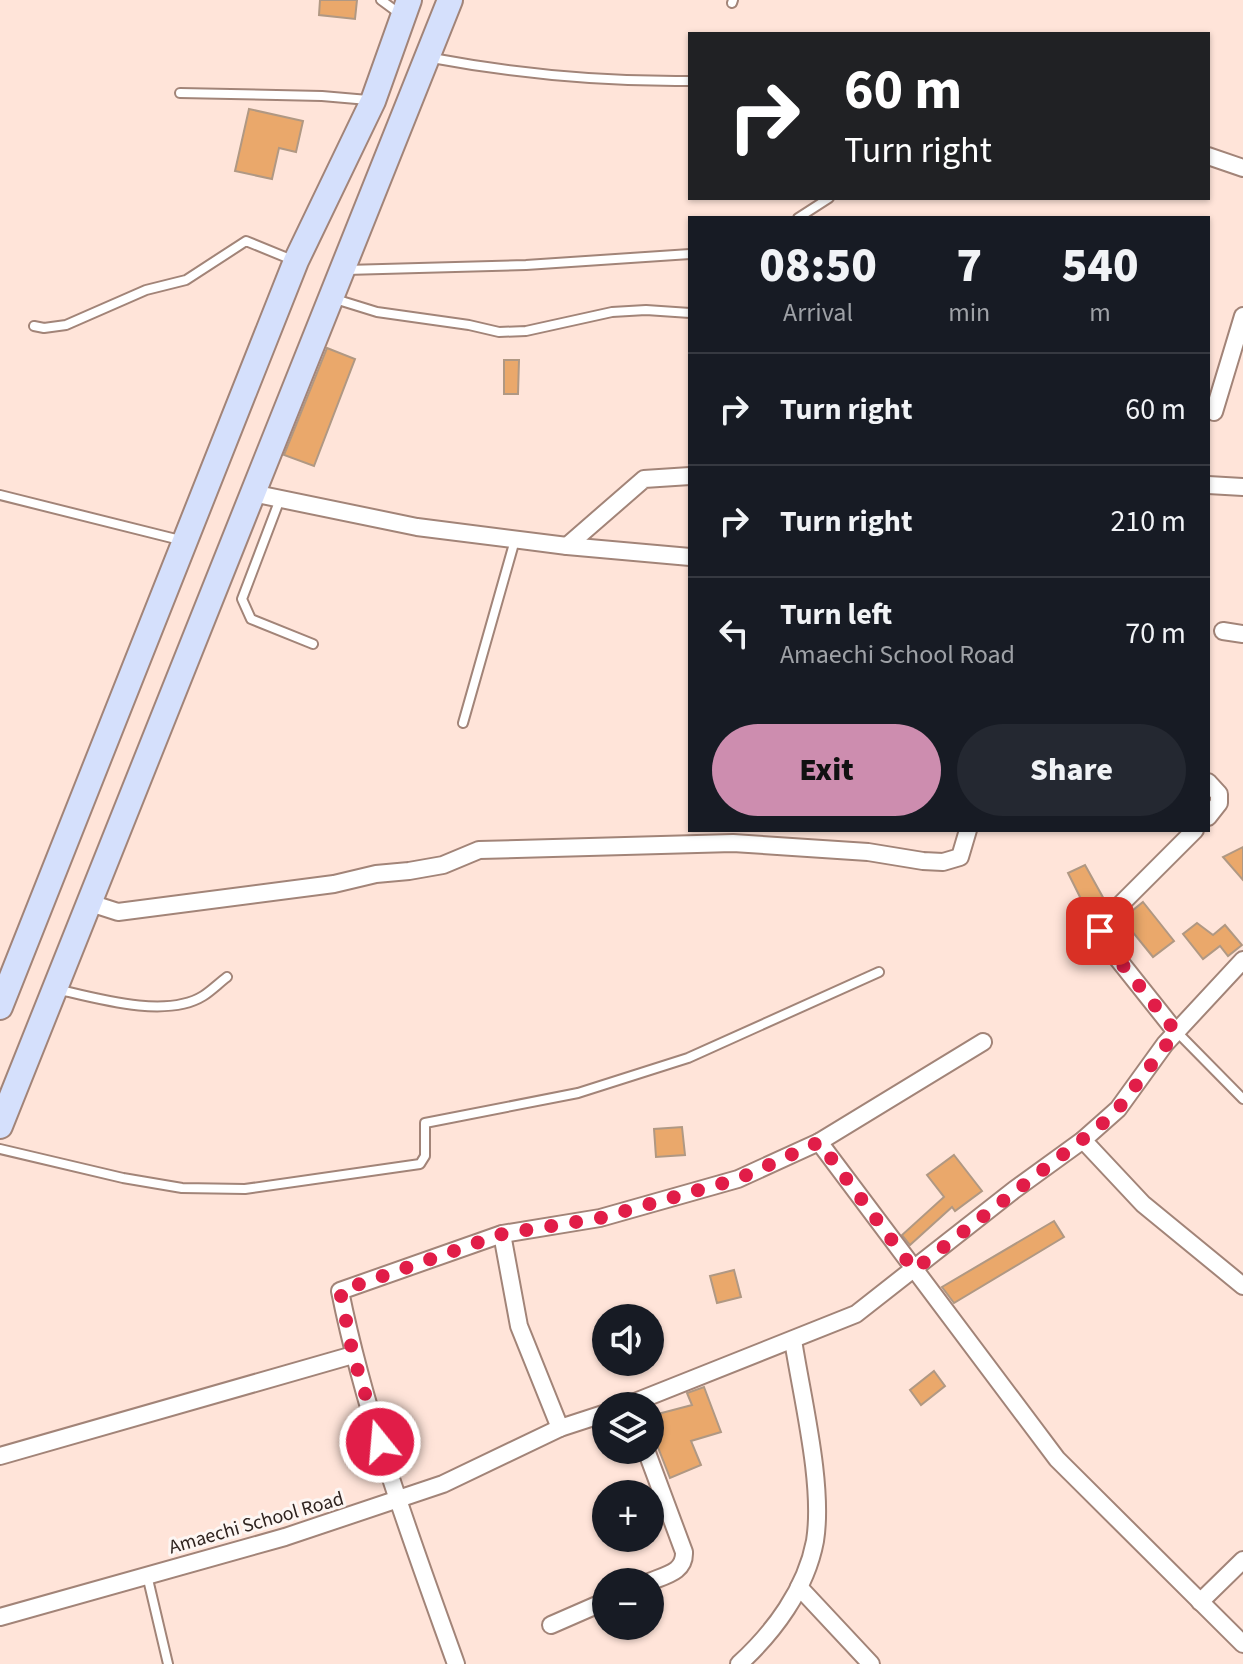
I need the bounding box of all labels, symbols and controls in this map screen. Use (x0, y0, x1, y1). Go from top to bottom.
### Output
text: 60 m (844, 51, 962, 130)
icon: right (712, 64, 816, 168)
text: Turn right (844, 125, 992, 176)
text: 08:50 (759, 232, 877, 300)
text: 7 (956, 232, 982, 300)
text: 540 (1062, 232, 1139, 300)
text: Arrival (783, 294, 853, 331)
text: min (948, 294, 990, 331)
text: m (1089, 294, 1111, 331)
icon: right (712, 387, 756, 431)
text: Turn right (780, 388, 912, 431)
text: 60 m (1125, 388, 1186, 431)
icon: right (712, 499, 756, 543)
text: Turn right (780, 500, 912, 543)
text: 210 m (1110, 500, 1186, 543)
text: Turn left (780, 593, 892, 636)
icon: left (712, 611, 756, 655)
text: 70 m (1125, 612, 1186, 655)
text: Amaechi School Road (780, 636, 1015, 673)
button: Exit (712, 724, 941, 816)
button: Share (957, 724, 1186, 816)
pin (1066, 897, 1134, 965)
icon: arrive (1078, 909, 1122, 953)
map controls (592, 1304, 664, 1640)
button: sound (592, 1304, 664, 1376)
button: layers (592, 1392, 664, 1464)
position arrow (338, 1400, 422, 1484)
button: + (592, 1480, 664, 1552)
street label: Amaechi School Road (166, 1485, 347, 1561)
button: − (592, 1568, 664, 1640)

